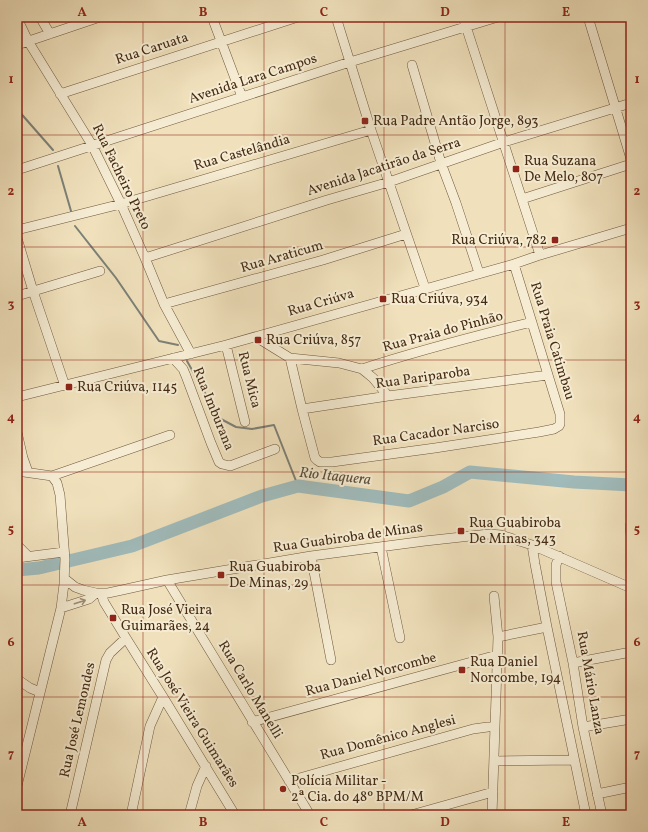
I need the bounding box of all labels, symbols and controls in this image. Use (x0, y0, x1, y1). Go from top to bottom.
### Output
text: A (77, 4, 87, 22)
text: B (199, 4, 208, 22)
text: C (320, 4, 328, 22)
text: D (440, 4, 450, 22)
text: E (562, 4, 570, 22)
street label: Rua Caruata (113, 28, 191, 70)
street label: Avenida Lara Campos (187, 49, 319, 109)
text: 1 (8, 71, 14, 89)
text: 1 (634, 71, 640, 89)
place label: Rua Padre Antão Jorge, 893 (373, 112, 538, 131)
marker: Rua Padre Antão Jorge, 893 (360, 116, 370, 126)
street label: Rua Facheiro Preto (87, 121, 155, 233)
street label: Rua Castelândia (192, 130, 292, 176)
street label: Avenida Jacatirão da Serra (305, 133, 463, 201)
place label: Rua Suzana De Melo, 807 (524, 152, 603, 187)
marker: Rua Suzana De Melo, 807 (511, 164, 521, 174)
text: 2 (8, 183, 15, 201)
text: 2 (634, 183, 641, 201)
place label: Rua Criúva, 782 (451, 231, 547, 250)
marker: Rua Criúva, 782 (550, 235, 560, 245)
street label: Rua Araticum (238, 236, 326, 278)
street label: Rua Praia Catimbau (525, 280, 579, 402)
street label: Rua Criúva (286, 284, 356, 322)
place label: Rua Criúva, 934 (391, 290, 488, 309)
marker: Rua Criúva, 934 (378, 294, 388, 304)
text: 3 (8, 296, 15, 314)
text: 3 (634, 296, 641, 314)
street label: Rua Praia do Pinhão (381, 307, 505, 357)
place label: Rua Criúva, 857 (266, 331, 361, 350)
marker: Rua Criúva, 857 (253, 335, 263, 345)
street label: Rua Mica (233, 350, 265, 410)
street label: Rua Pariparoba (375, 362, 471, 394)
street label: Rua Imburana (188, 365, 238, 454)
place label: Rua Criúva, 1145 (77, 378, 177, 397)
marker: Rua Criúva, 1145 (64, 382, 74, 392)
text: 4 (7, 409, 15, 427)
text: 4 (633, 409, 641, 427)
street label: Rua Cacador Narciso (371, 415, 501, 451)
water label: Rio Itaquera (298, 463, 372, 491)
place label: Rua Guabiroba De Minas, 343 (469, 514, 561, 549)
street label: Rua Guabiroba de Minas (272, 518, 424, 558)
text: 5 (8, 521, 14, 539)
text: 5 (634, 521, 640, 539)
marker: Rua Guabiroba De Minas, 343 (456, 526, 466, 536)
place label: Rua Guabiroba De Minas, 29 (229, 558, 321, 593)
marker: Rua Guabiroba De Minas, 29 (216, 570, 226, 580)
one-way arrow (73, 598, 85, 606)
place label: Rua José Vieira Guimarães, 24 (121, 601, 212, 636)
marker: Rua José Vieira Guimarães, 24 (108, 613, 118, 623)
street label: Rua Mário Lanza (572, 630, 608, 736)
text: 6 (7, 634, 15, 652)
text: 6 (633, 634, 641, 652)
street label: Rua Carlo Manelli (213, 637, 287, 743)
street label: Rua José Vieira Guimarães (141, 645, 243, 791)
street label: Rua Daniel Norcombe (303, 648, 439, 702)
place label: Rua Daniel Norcombe, 194 (470, 653, 561, 688)
street label: Rua José Lemondes (55, 660, 101, 780)
marker: Rua Daniel Norcombe, 194 (457, 665, 467, 675)
street label: Rua Domênico Anglesi (318, 711, 458, 765)
text: 7 (8, 746, 14, 764)
text: 7 (634, 746, 640, 764)
place label: Polícia Militar - 2ª Cia. do 48º BPM/M (291, 772, 424, 807)
marker: Polícia Militar - 2ª Cia. do 48º BPM/M (278, 784, 288, 794)
text: A (77, 814, 87, 832)
text: B (199, 814, 208, 832)
text: C (320, 814, 328, 832)
text: D (440, 814, 450, 832)
text: E (562, 814, 570, 832)

